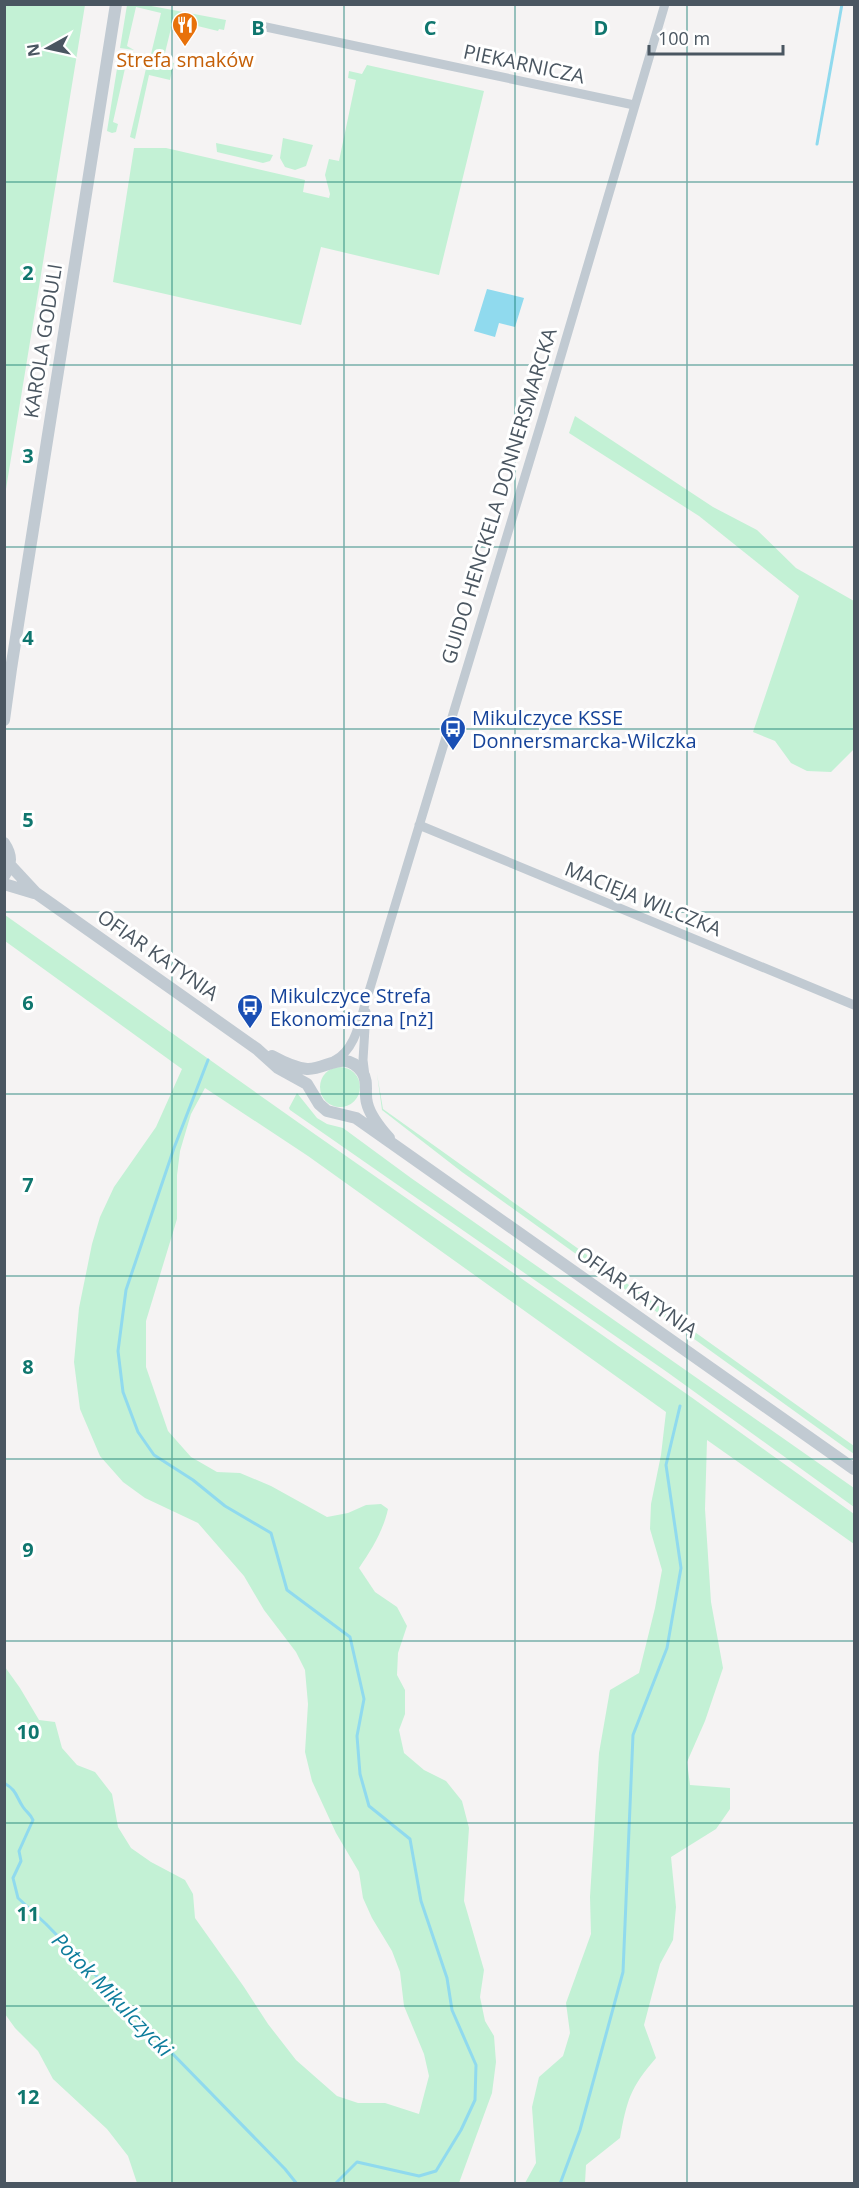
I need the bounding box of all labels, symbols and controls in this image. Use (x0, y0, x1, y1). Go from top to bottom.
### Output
restaurant icon: Strefa smaków (170, 10, 200, 48)
text: B (251, 14, 265, 41)
text: C (424, 14, 437, 41)
text: D (594, 14, 608, 41)
north arrow (18, 18, 78, 78)
scale bar (649, 18, 782, 56)
text: 100 m (658, 26, 710, 50)
street label: PIEKARNICZA (461, 37, 588, 90)
text: N (21, 42, 45, 58)
place label: Strefa smaków (116, 46, 254, 73)
text: 2 (22, 259, 34, 286)
street label: KAROLA GODULI (17, 262, 68, 420)
street label: GUIDO HENCKELA DONNERSMARCKA (434, 324, 563, 667)
text: 3 (22, 442, 34, 469)
text: 4 (22, 624, 34, 651)
place label: Mikulczyce KSSE Donnersmarcka-Wilczka (472, 704, 697, 754)
bus stop icon: Mikulczyce KSSE Donnersmarcka-Wilczka (438, 714, 468, 752)
text: 5 (22, 806, 34, 833)
street label: MACIEJA WILCZKA (561, 855, 726, 942)
street label: OFIAR KATYNIA (92, 903, 224, 1007)
place label: Mikulczyce Strefa Ekonomiczna [nż] (270, 982, 434, 1032)
text: 6 (22, 989, 34, 1016)
bus stop icon: Mikulczyce Strefa Ekonomiczna [nż] (235, 992, 265, 1030)
text: 7 (22, 1171, 34, 1198)
street label: OFIAR KATYNIA (571, 1240, 703, 1344)
text: 8 (22, 1353, 34, 1380)
text: 9 (22, 1536, 34, 1563)
text: 10 (17, 1718, 39, 1745)
text: 11 (17, 1900, 39, 1927)
water label: Potok Mikulczycki (46, 1926, 180, 2063)
text: 12 (17, 2083, 39, 2110)

